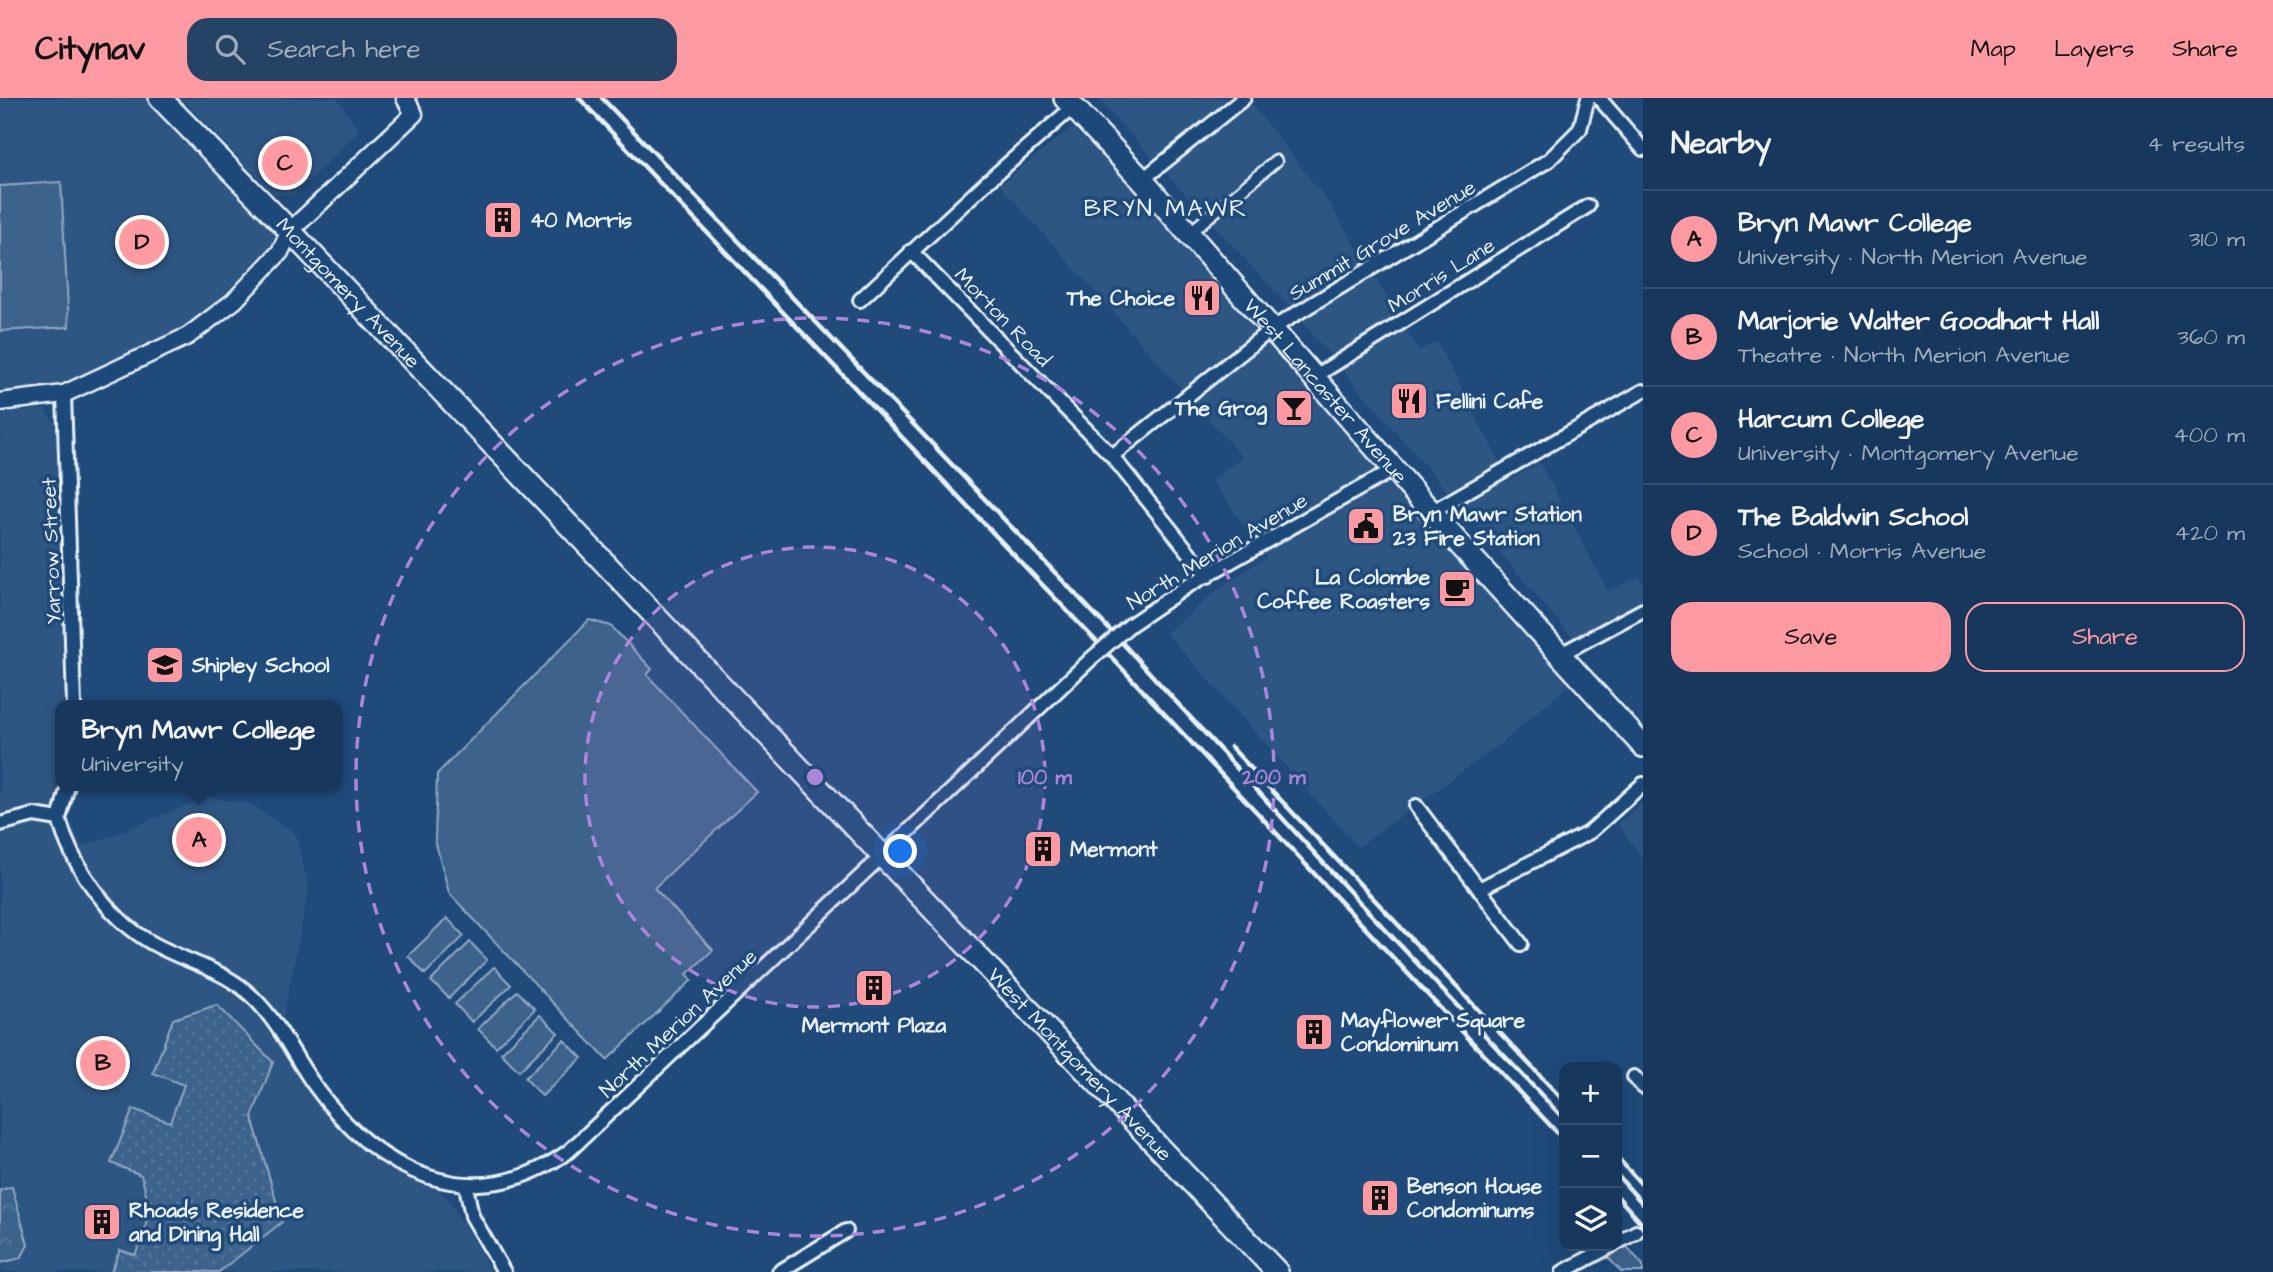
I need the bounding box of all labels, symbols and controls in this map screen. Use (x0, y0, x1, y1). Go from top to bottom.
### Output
search box (187, 18, 677, 81)
text: Citynav (35, 26, 145, 72)
icon: search (211, 30, 249, 68)
text: Search here (267, 31, 421, 67)
text: Map (1971, 32, 2016, 66)
text: Layers (2054, 32, 2134, 66)
text: Share (2172, 32, 2238, 66)
text: Nearby (1671, 123, 1771, 165)
text: 4 results (2147, 128, 2245, 160)
pin: C (262, 137, 308, 189)
street label: Summit Grove Avenue (1283, 173, 1481, 308)
district label: BRYN MAWR (1084, 192, 1248, 226)
building icon: 40 Morris (482, 199, 524, 241)
text: Bryn Mawr College (1738, 205, 1972, 241)
place label: 40 Morris (530, 206, 632, 235)
street label: Montgomery Avenue (269, 211, 427, 375)
pin: D (119, 216, 165, 268)
text: A (1687, 223, 1701, 255)
text: 310 m (2189, 223, 2245, 255)
street label: Morris Lane (1382, 231, 1501, 320)
text: University · North Merion Avenue (1738, 241, 2088, 273)
street label: Morton Road (948, 261, 1058, 374)
restaurant icon: The Choice (1181, 277, 1223, 319)
place label: The Choice (1066, 284, 1176, 313)
street label: West Lancaster Avenue (1236, 292, 1414, 490)
text: Marjorie Walter Goodhart Hall (1738, 303, 2099, 339)
text: B (1686, 321, 1702, 353)
text: 360 m (2177, 321, 2245, 353)
text: Theatre · North Merion Avenue (1738, 339, 2070, 371)
restaurant icon: Fellini Cafe (1388, 380, 1430, 422)
bar icon: The Grog (1273, 387, 1315, 429)
place label: Fellini Cafe (1436, 387, 1544, 416)
place label: The Grog (1174, 394, 1267, 425)
text: Harcum College (1738, 401, 1924, 437)
text: C (1686, 419, 1702, 451)
text: 400 m (2173, 419, 2245, 451)
text: University · Montgomery Avenue (1738, 437, 2079, 469)
street label: Yarrow Street (34, 476, 69, 625)
street label: North Merion Avenue (1121, 486, 1313, 617)
text: The Baldwin School (1738, 499, 1968, 535)
place label: Bryn Mawr Station 23 Fire Station (1392, 500, 1582, 553)
public building icon: Bryn Mawr Station 23 Fire Station (1345, 505, 1387, 547)
text: D (1687, 517, 1701, 549)
text: 420 m (2175, 517, 2245, 549)
text: School · Morris Avenue (1738, 535, 1986, 567)
place label: La Colombe Coffee Roasters (1257, 563, 1431, 616)
cafe icon: La Colombe Coffee Roasters (1436, 568, 1478, 610)
button: Save (1671, 602, 1951, 672)
button: Share (1965, 602, 2245, 672)
school or university icon: Shipley School (144, 644, 186, 686)
place label: Shipley School (191, 651, 330, 683)
popup (55, 700, 342, 791)
text: Bryn Mawr College (82, 712, 315, 748)
text: University (82, 748, 184, 780)
text: 100 m (1018, 763, 1073, 792)
text: 200 m (1241, 763, 1306, 792)
centre of rings (803, 765, 827, 789)
pin: A (176, 814, 222, 866)
building icon: Mermont (1022, 828, 1064, 870)
your location (883, 834, 917, 868)
place label: Mermont (1070, 835, 1158, 864)
street label: North Merion Avenue (593, 942, 764, 1104)
street label: West Montgomery Avenue (981, 961, 1178, 1168)
building icon: Mermont Plaza (853, 967, 895, 1009)
place label: Mayflower Square Condominum (1341, 1006, 1526, 1059)
place label: Mermont Plaza (802, 1011, 946, 1040)
building icon: Mayflower Square Condominum (1293, 1011, 1335, 1053)
pin: B (80, 1037, 126, 1089)
map controls (1559, 1062, 1622, 1251)
button: + (1559, 1062, 1622, 1125)
button: − (1559, 1125, 1622, 1188)
place label: Benson House Condominums (1407, 1172, 1543, 1225)
building icon: Benson House Condominums (1359, 1177, 1401, 1219)
button: layers (1559, 1188, 1622, 1251)
place label: Rhoads Residence and Dining Hall (128, 1196, 305, 1251)
building icon: Rhoads Residence and Dining Hall (81, 1201, 123, 1243)

